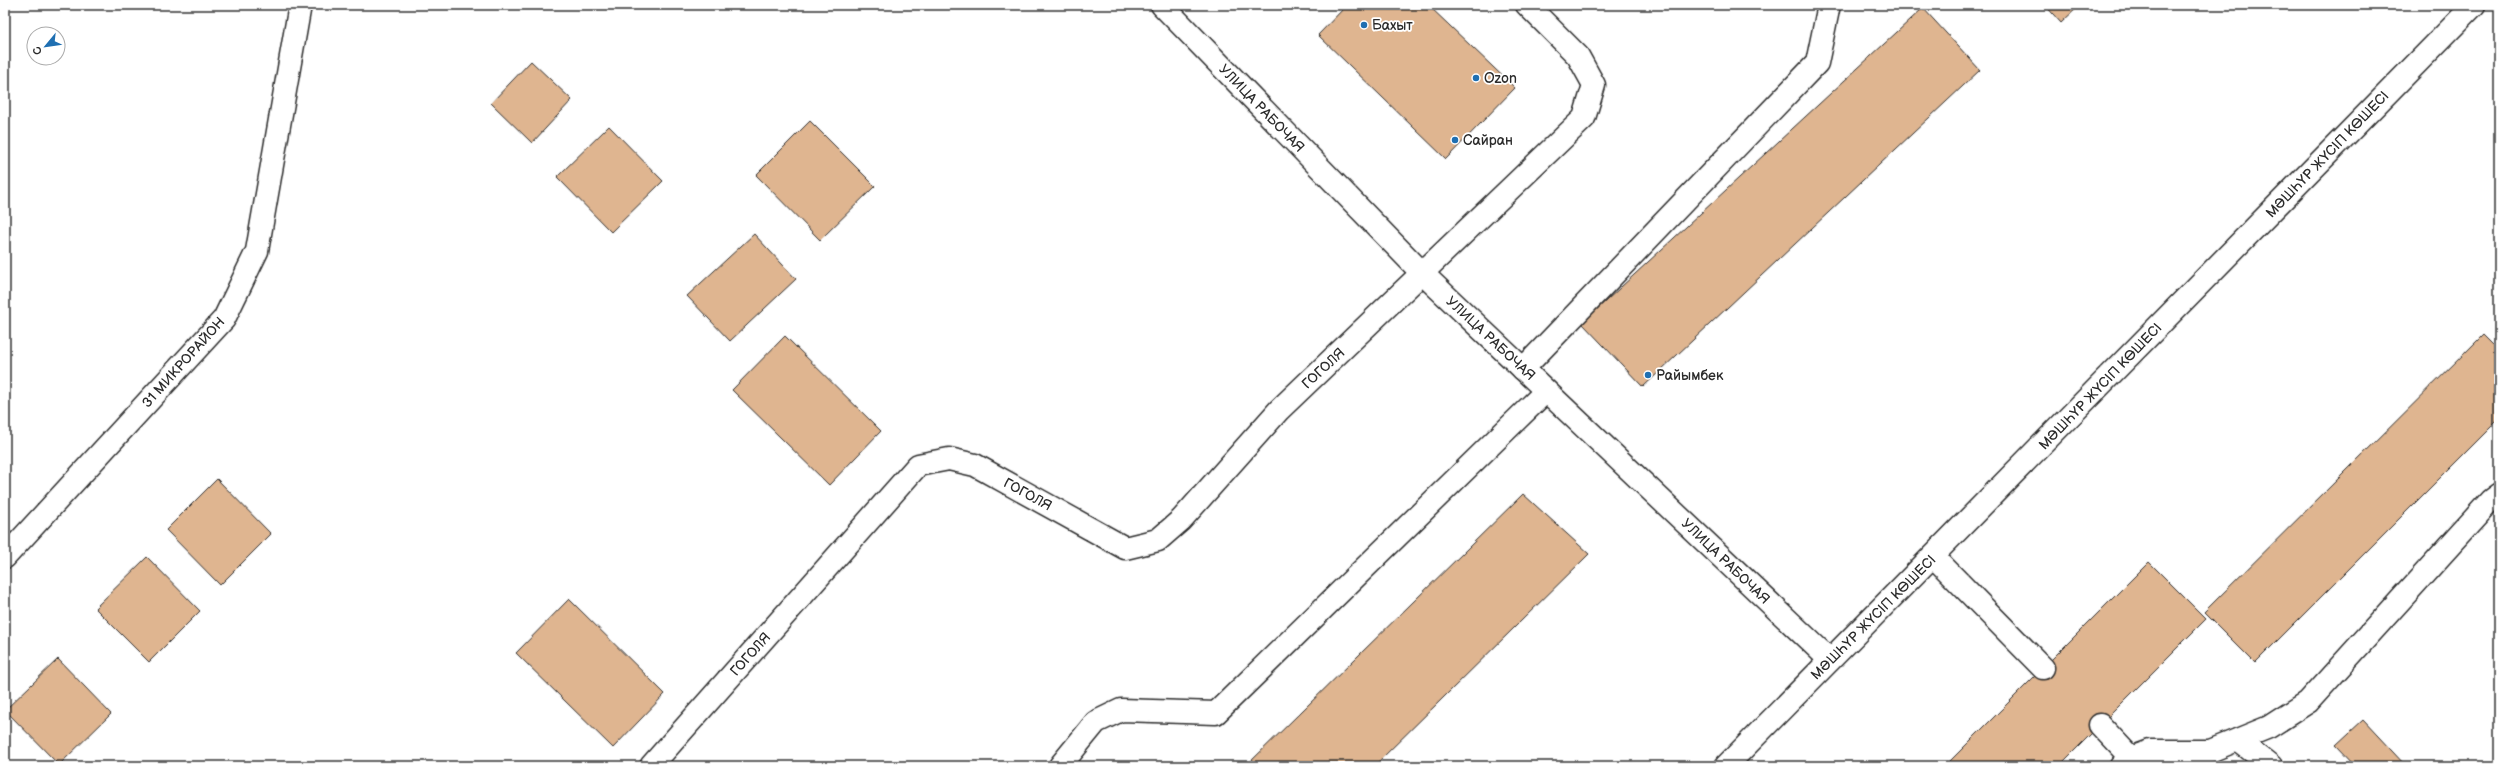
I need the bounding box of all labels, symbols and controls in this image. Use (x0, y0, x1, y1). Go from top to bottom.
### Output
place label: Бахыт (1372, 17, 1413, 34)
marker: Бахыт (1359, 20, 1369, 30)
north arrow (26, 26, 66, 66)
text: С (30, 44, 45, 57)
street label: УЛИЦА РАБОЧАЯ (1215, 61, 1308, 156)
place label: Ozon (1484, 70, 1517, 87)
marker: Ozon (1471, 73, 1481, 83)
street label: МӘШҺҮР ЖҮСІП КӨШЕСІ (2262, 87, 2392, 221)
place label: Сайран (1463, 132, 1513, 149)
marker: Сайран (1450, 135, 1460, 145)
street label: УЛИЦА РАБОЧАЯ (1443, 293, 1539, 384)
street label: 31 МИКРОРАЙОН (138, 314, 228, 411)
street label: МӘШҺҮР ЖҮСІП КӨШЕСІ (2035, 319, 2165, 453)
street label: ГОГОЛЯ (1298, 344, 1348, 392)
place label: Райымбек (1656, 367, 1724, 384)
marker: Райымбек (1643, 370, 1653, 380)
street label: ГОГОЛЯ (1001, 474, 1055, 515)
street label: УЛИЦА РАБОЧАЯ (1678, 515, 1773, 608)
street label: МӘШҺҮР ЖҮСІП КӨШЕСІ (1807, 551, 1939, 683)
street label: ГОГОЛЯ (726, 629, 774, 680)

